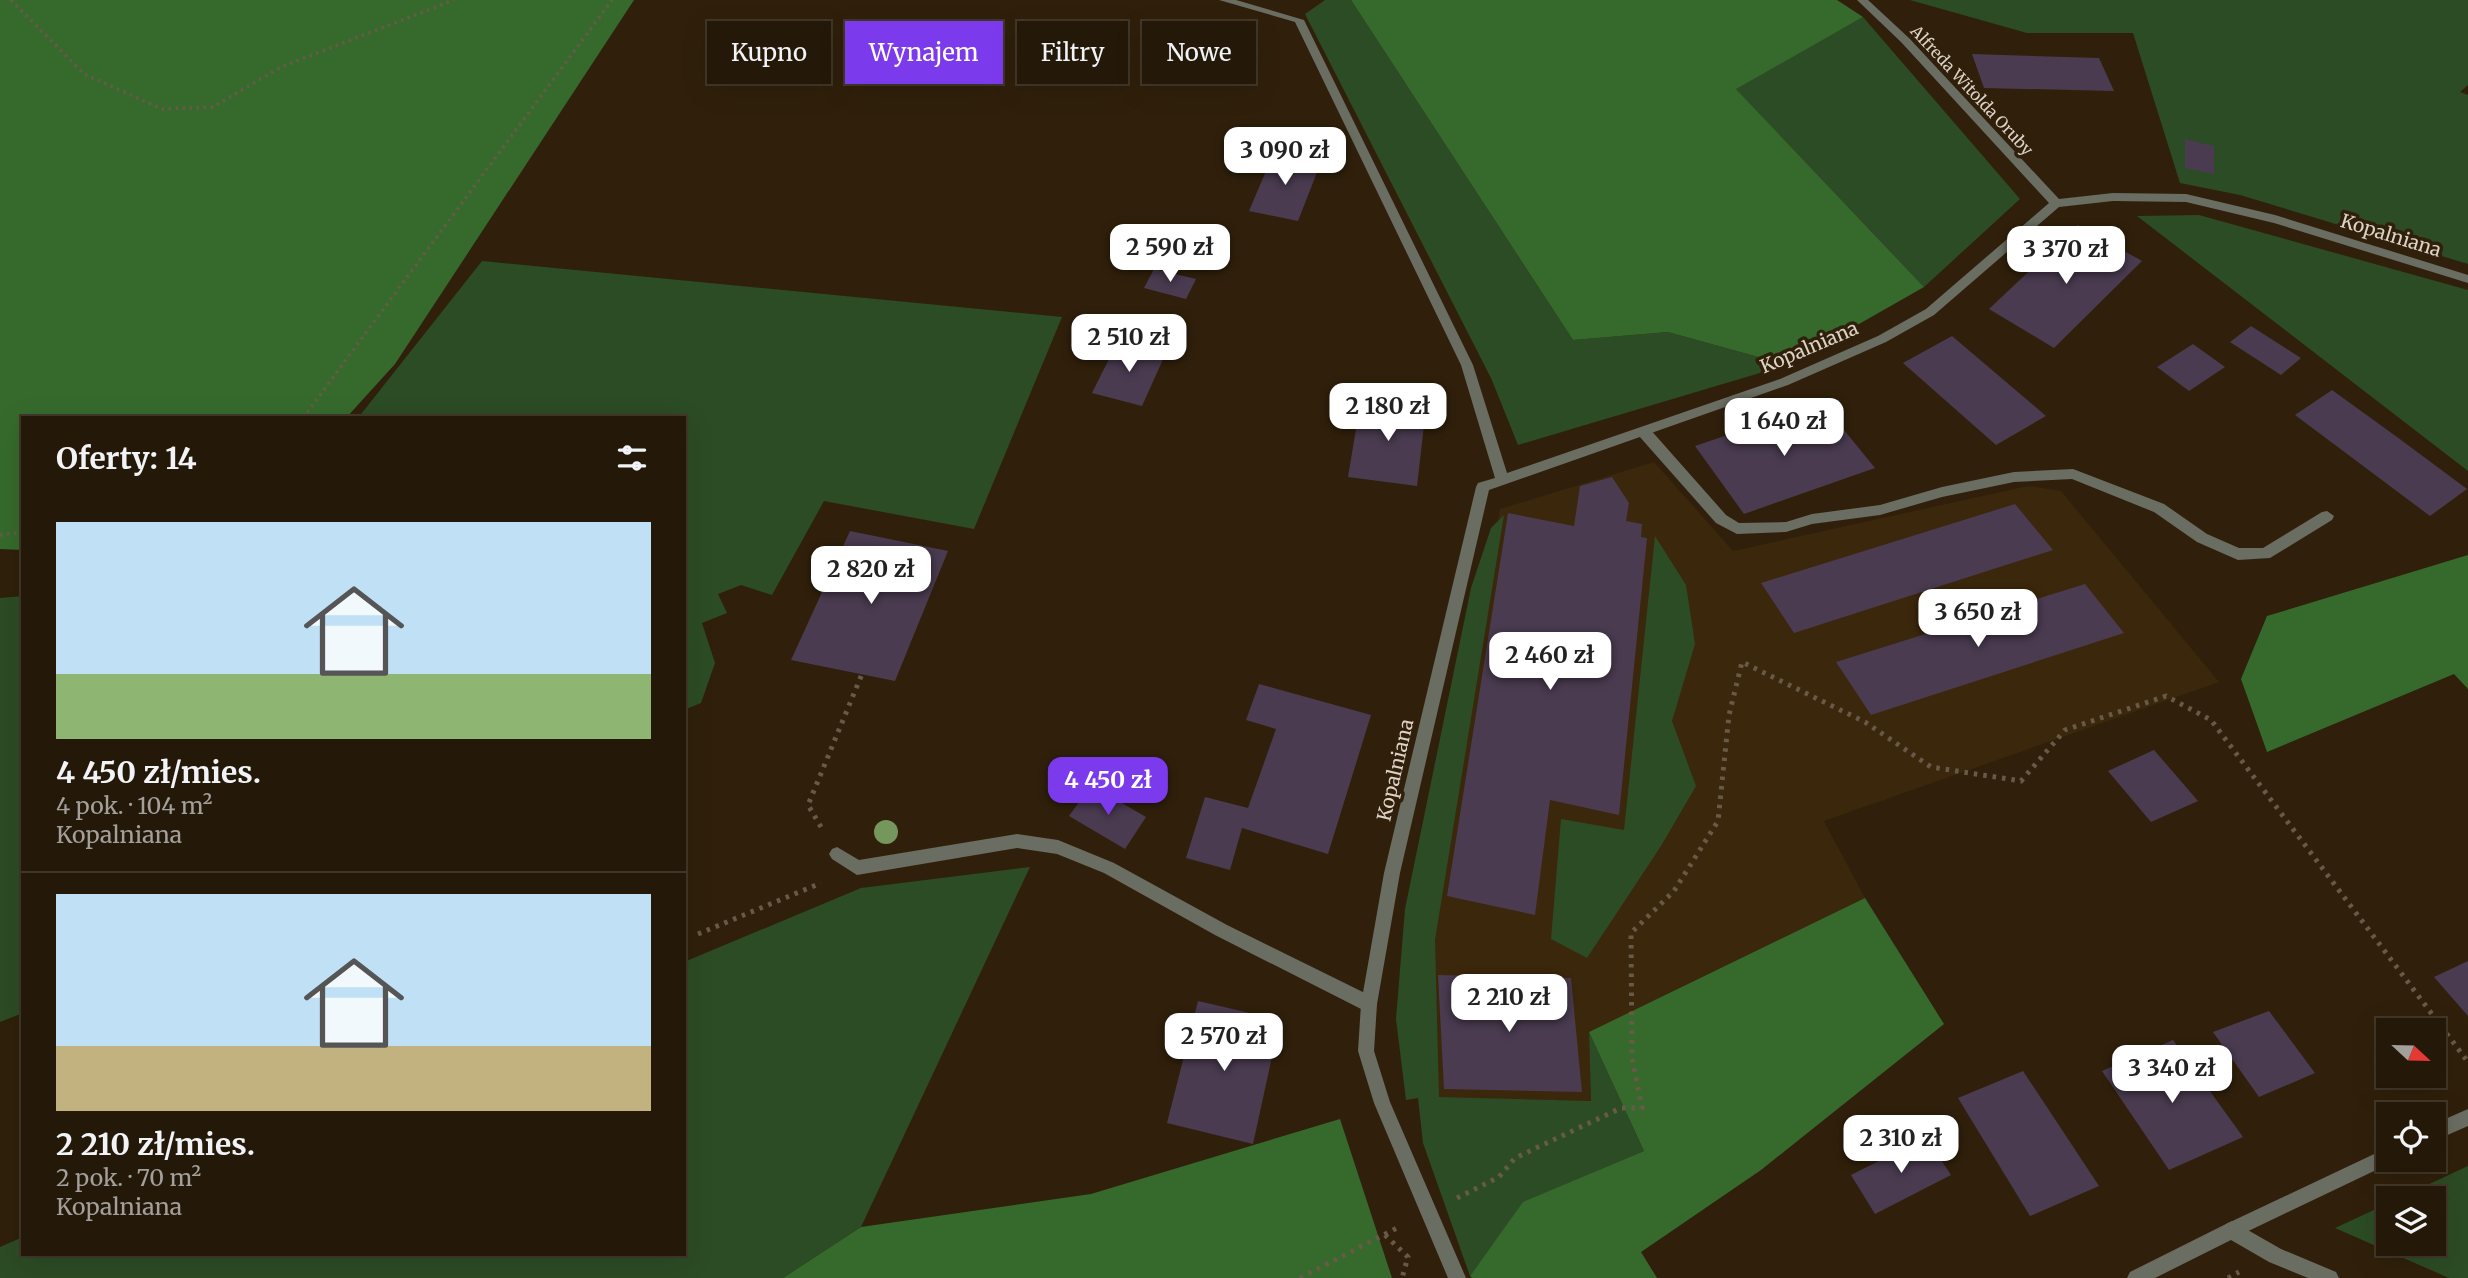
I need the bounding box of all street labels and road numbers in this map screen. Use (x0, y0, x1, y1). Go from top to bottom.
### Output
street label: Alfreda Witolda Oruby (1906, 20, 2038, 160)
street label: Kopalniana (2338, 208, 2444, 262)
street label: Kopalniana (1756, 316, 1862, 378)
street label: Kopalniana (1372, 717, 1418, 823)

